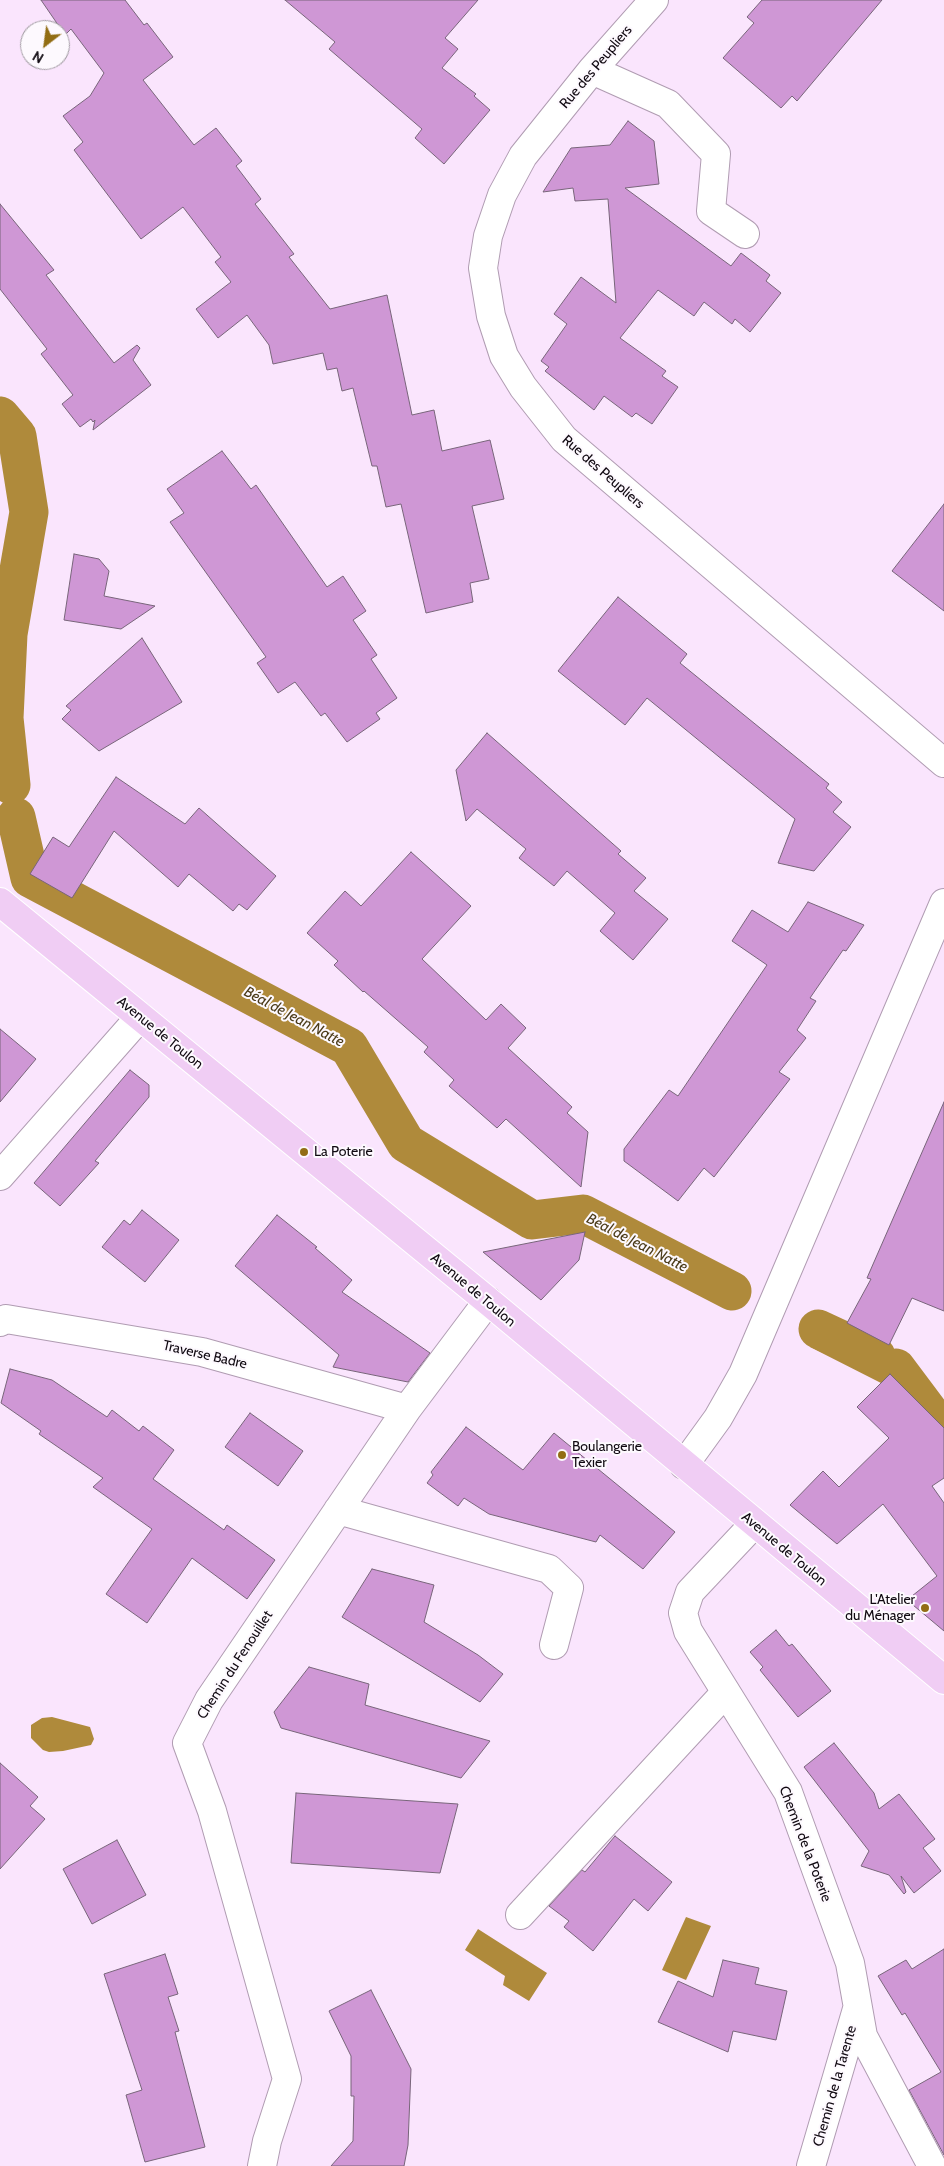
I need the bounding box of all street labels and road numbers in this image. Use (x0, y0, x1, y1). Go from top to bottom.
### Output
street label: Rue des Peupliers (556, 22, 636, 112)
street label: Rue des Peupliers (558, 432, 648, 512)
street label: Avenue de Toulon (114, 993, 206, 1073)
street label: Avenue de Toulon (427, 1250, 519, 1330)
street label: Traverse Badre (161, 1337, 249, 1373)
street label: Avenue de Toulon (738, 1509, 830, 1589)
street label: Chemin du Fenouillet (194, 1608, 276, 1722)
street label: Chemin de la Poterie (775, 1784, 835, 1904)
street label: Chemin de la Tarente (810, 2024, 860, 2148)

